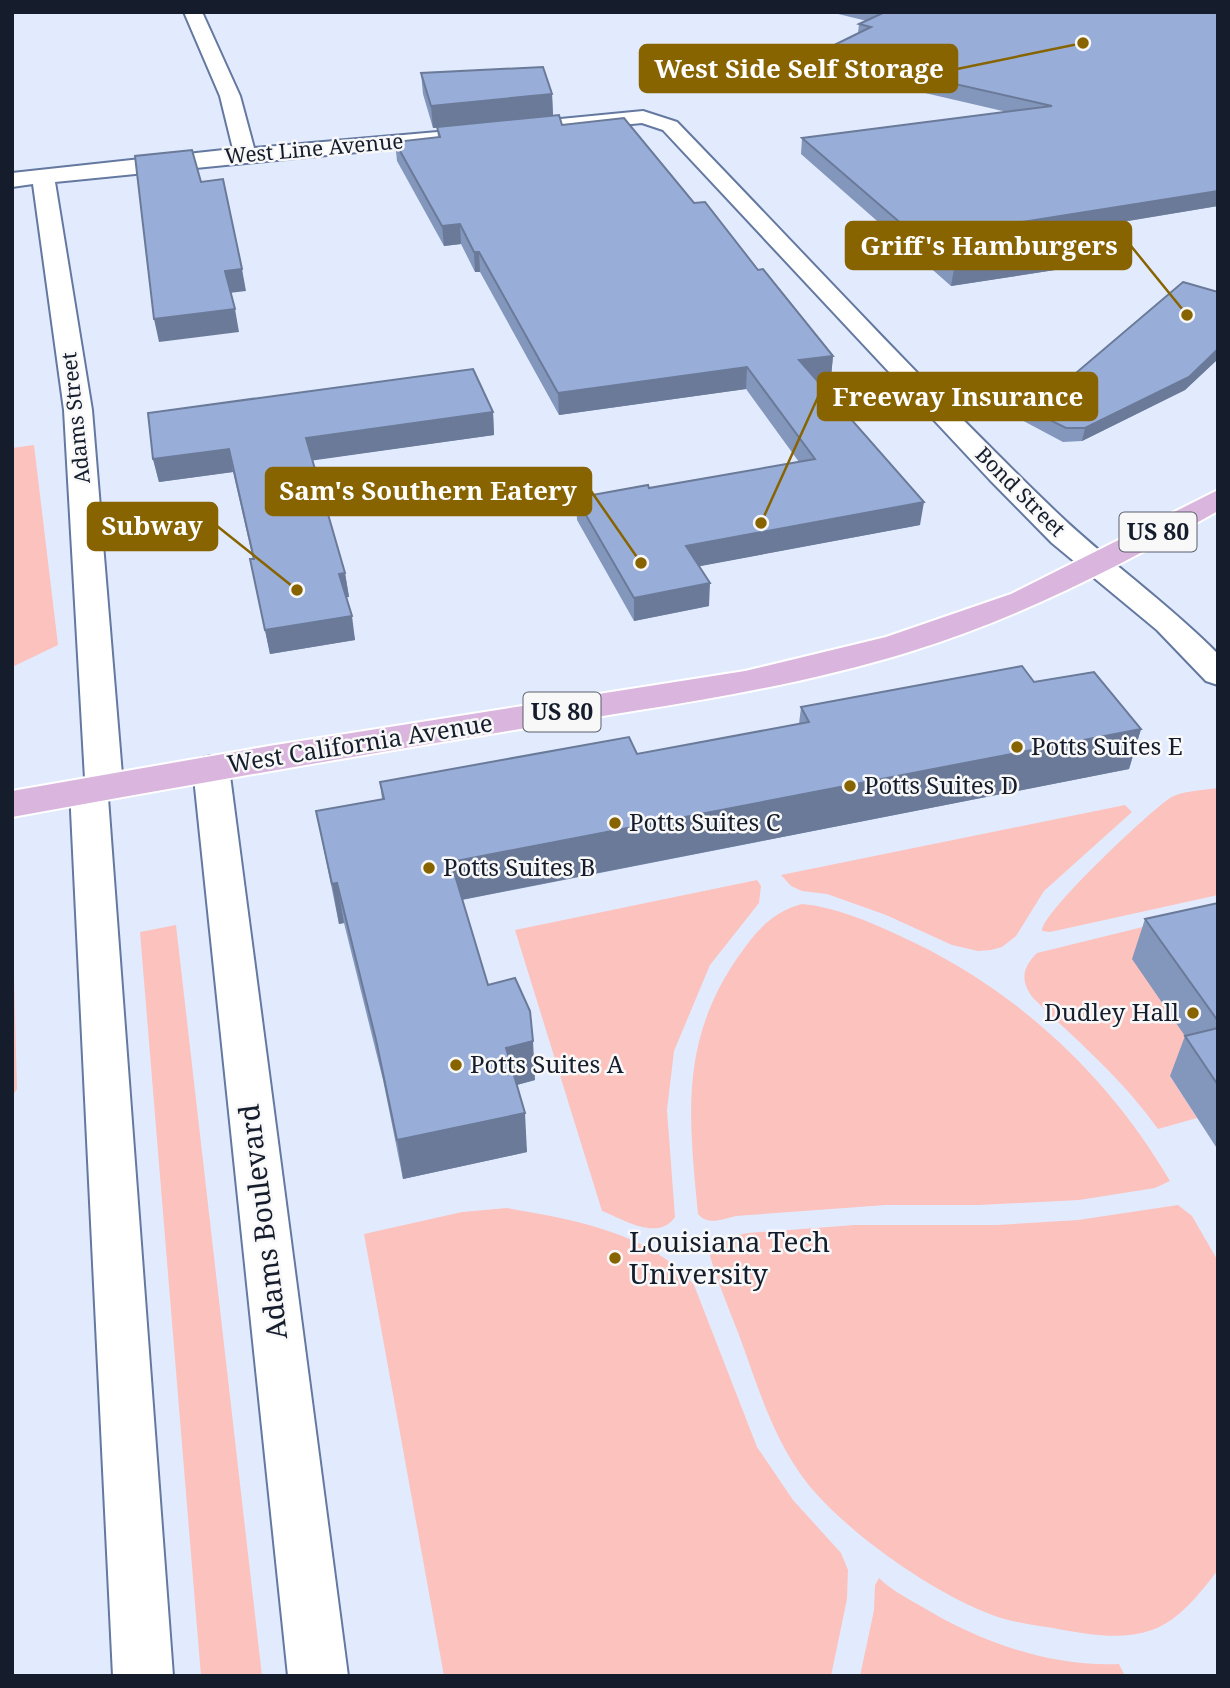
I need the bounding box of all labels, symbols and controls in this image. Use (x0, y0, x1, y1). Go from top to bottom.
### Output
callout: West Side Self Storage (640, 45, 957, 92)
text: West Side Self Storage (654, 50, 944, 86)
street label: West Line Avenue (223, 126, 404, 170)
callout: Griff's Hamburgers (846, 222, 1131, 269)
text: Griff's Hamburgers (860, 227, 1118, 263)
street label: Adams Street (54, 351, 96, 485)
callout: Freeway Insurance (818, 373, 1097, 420)
text: Freeway Insurance (833, 378, 1083, 414)
street label: Bond Street (970, 440, 1072, 542)
callout: Sam's Southern Eatery (266, 468, 591, 515)
text: Sam's Southern Eatery (279, 472, 578, 508)
callout: Subway (88, 503, 217, 550)
text: Subway (101, 507, 204, 543)
road number: US 80 (1120, 512, 1196, 552)
road number: US 80 (524, 692, 600, 732)
street label: West California Avenue (225, 705, 495, 780)
place label: Potts Suites E (1031, 729, 1183, 762)
marker: Potts Suites E (1009, 739, 1025, 755)
place label: Potts Suites D (864, 768, 1018, 801)
marker: Potts Suites D (842, 778, 858, 794)
place label: Potts Suites C (629, 805, 780, 838)
marker: Potts Suites C (607, 815, 623, 831)
place label: Potts Suites B (443, 850, 595, 883)
marker: Potts Suites B (421, 860, 437, 876)
place label: Dudley Hall (1044, 995, 1180, 1028)
marker: Dudley Hall (1185, 1005, 1201, 1021)
place label: Potts Suites A (470, 1047, 624, 1080)
marker: Potts Suites A (448, 1057, 464, 1073)
street label: Adams Boulevard (229, 1102, 295, 1342)
place label: Louisiana Tech University (629, 1222, 830, 1292)
marker: Louisiana Tech University (607, 1250, 623, 1266)

